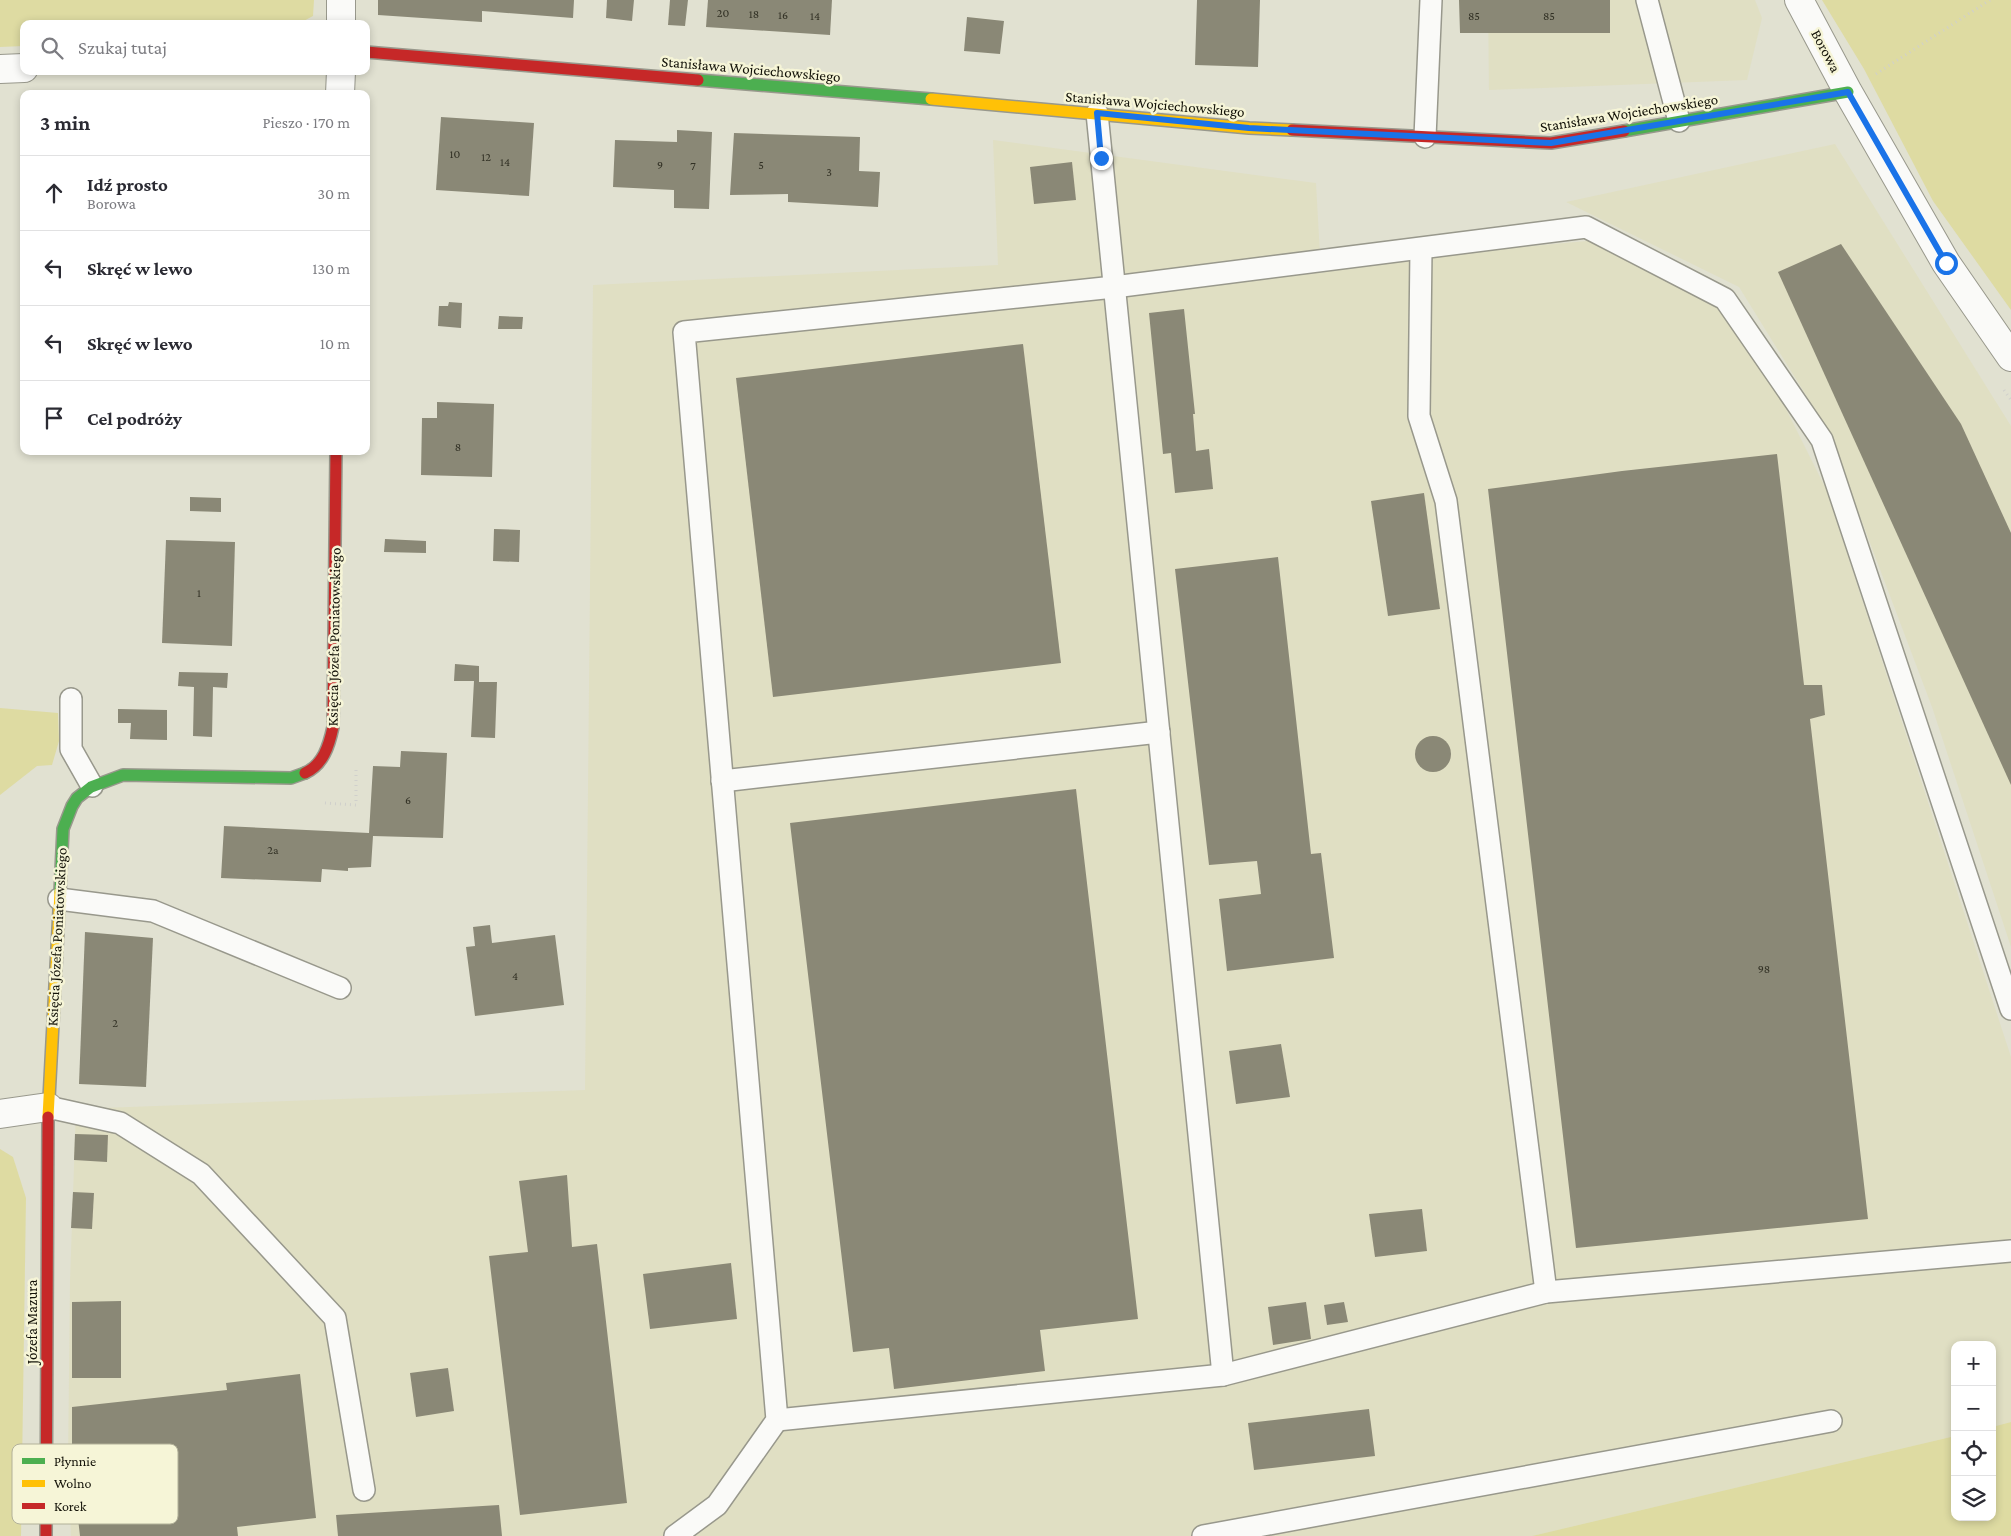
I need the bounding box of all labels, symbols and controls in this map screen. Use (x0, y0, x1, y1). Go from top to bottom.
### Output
house number: 20 (717, 6, 729, 20)
house number: 18 (749, 7, 759, 21)
house number: 16 (778, 8, 788, 22)
house number: 14 (810, 9, 820, 23)
house number: 85 (1468, 9, 1480, 23)
house number: 85 (1543, 9, 1555, 23)
search box (20, 20, 370, 75)
street label: Borowa (1808, 27, 1844, 75)
icon: search (38, 34, 66, 62)
text: Szukaj tutaj (78, 37, 167, 58)
street label: Stanisława Wojciechowskiego (661, 53, 841, 86)
street label: Stanisława Wojciechowskiego (1065, 88, 1245, 121)
street label: Stanisława Wojciechowskiego (1539, 91, 1719, 136)
text: 3 min (40, 111, 90, 135)
text: Pieszo · 170 m (263, 114, 350, 131)
house number: 10 (450, 147, 461, 161)
route end (1090, 147, 1113, 170)
house number: 12 (481, 150, 491, 164)
house number: 14 (500, 155, 510, 169)
house number: 9 (657, 158, 663, 172)
house number: 5 (758, 158, 764, 172)
house number: 7 (690, 159, 696, 173)
house number: 3 (826, 165, 832, 179)
text: Idź prosto (87, 174, 168, 195)
icon: ahead (40, 179, 68, 207)
text: 30 m (318, 185, 350, 202)
text: Borowa (87, 195, 136, 212)
route start (1935, 252, 1958, 275)
icon: left (40, 254, 68, 282)
text: Skręć w lewo (87, 258, 193, 279)
text: 130 m (312, 260, 350, 277)
icon: left (40, 329, 68, 357)
text: Skręć w lewo (87, 333, 193, 354)
text: 10 m (320, 335, 350, 352)
icon: arrive (40, 404, 68, 432)
text: Cel podróży (87, 408, 182, 429)
house number: 8 (455, 440, 461, 454)
street label: Księcia Józefa Poniatowskiego (324, 547, 345, 727)
house number: 1 (197, 586, 201, 600)
house number: 6 (405, 793, 411, 807)
house number: 2a (267, 843, 279, 857)
street label: Księcia Józefa Poniatowskiego (44, 847, 71, 1027)
house number: 98 (1758, 962, 1770, 976)
house number: 4 (512, 969, 518, 983)
house number: 2 (112, 1016, 118, 1030)
street label: Józefa Mazura (24, 1280, 41, 1366)
map controls (1951, 1341, 1996, 1521)
button: + (1951, 1341, 1996, 1386)
button: − (1951, 1386, 1996, 1431)
button: locate (1951, 1431, 1996, 1476)
legend (12, 1444, 178, 1524)
text: Płynnie (54, 1453, 96, 1469)
text: Wolno (54, 1475, 91, 1491)
button: layers (1951, 1476, 1996, 1521)
text: Korek (54, 1498, 87, 1514)

